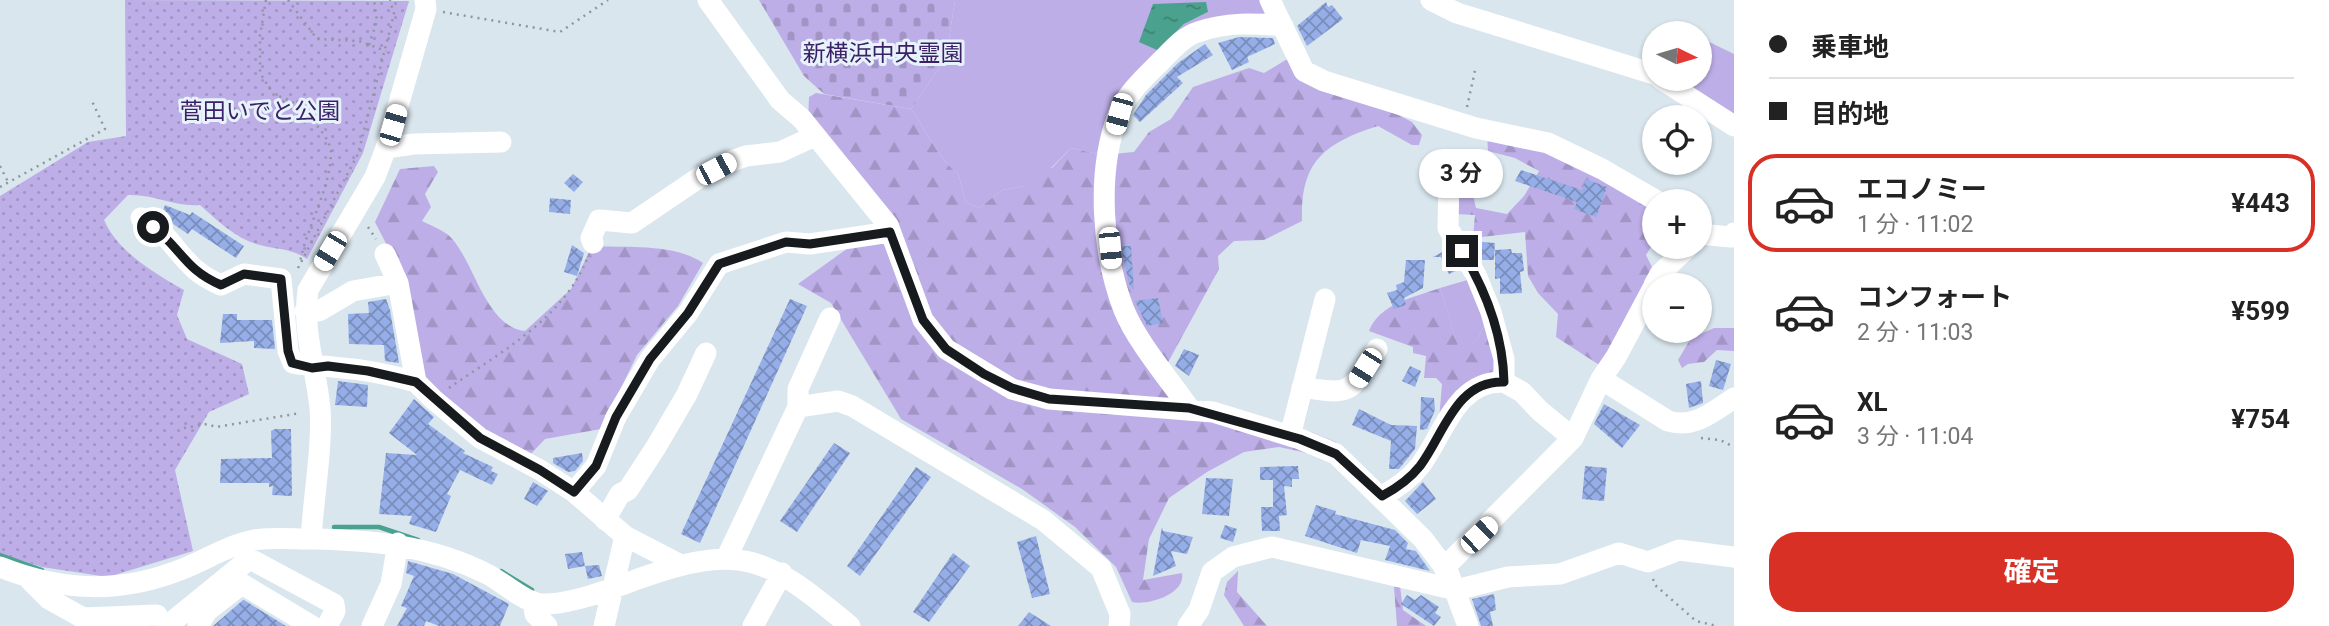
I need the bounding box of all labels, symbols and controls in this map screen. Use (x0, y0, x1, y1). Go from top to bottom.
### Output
north arrow (1642, 21, 1712, 91)
map controls (1642, 21, 1712, 343)
text: 乗車地 (1811, 32, 1889, 62)
park label: 新横浜中央霊園 (803, 40, 964, 67)
car (1104, 91, 1135, 137)
park label: 菅田いでと公園 (180, 98, 340, 125)
text: 目的地 (1811, 99, 1889, 129)
car (378, 102, 409, 148)
button: locate (1642, 105, 1712, 175)
callout: 3 分 (1420, 149, 1504, 198)
car (693, 150, 740, 188)
text: 3 分 (1440, 160, 1482, 187)
icon: car (1773, 172, 1836, 235)
text: エコノミー (1857, 174, 1987, 204)
text: ¥443 (2231, 188, 2290, 218)
button: + (1642, 189, 1712, 259)
route start (137, 211, 169, 243)
text: 1 分 · 11:02 (1857, 211, 1973, 238)
car (1098, 226, 1123, 270)
car (311, 228, 350, 274)
route end (1446, 235, 1478, 267)
button: − (1642, 273, 1712, 343)
icon: car (1773, 280, 1836, 343)
text: コンフォート (1857, 282, 2012, 312)
text: ¥599 (2231, 296, 2290, 326)
text: 2 分 · 11:03 (1857, 319, 1973, 346)
car (1345, 345, 1386, 391)
text: XL (1857, 387, 1888, 417)
icon: car (1773, 388, 1836, 451)
text: ¥754 (2231, 404, 2290, 434)
text: 3 分 · 11:04 (1857, 423, 1973, 450)
car (1457, 513, 1502, 557)
button: 確定 (1769, 532, 2294, 612)

